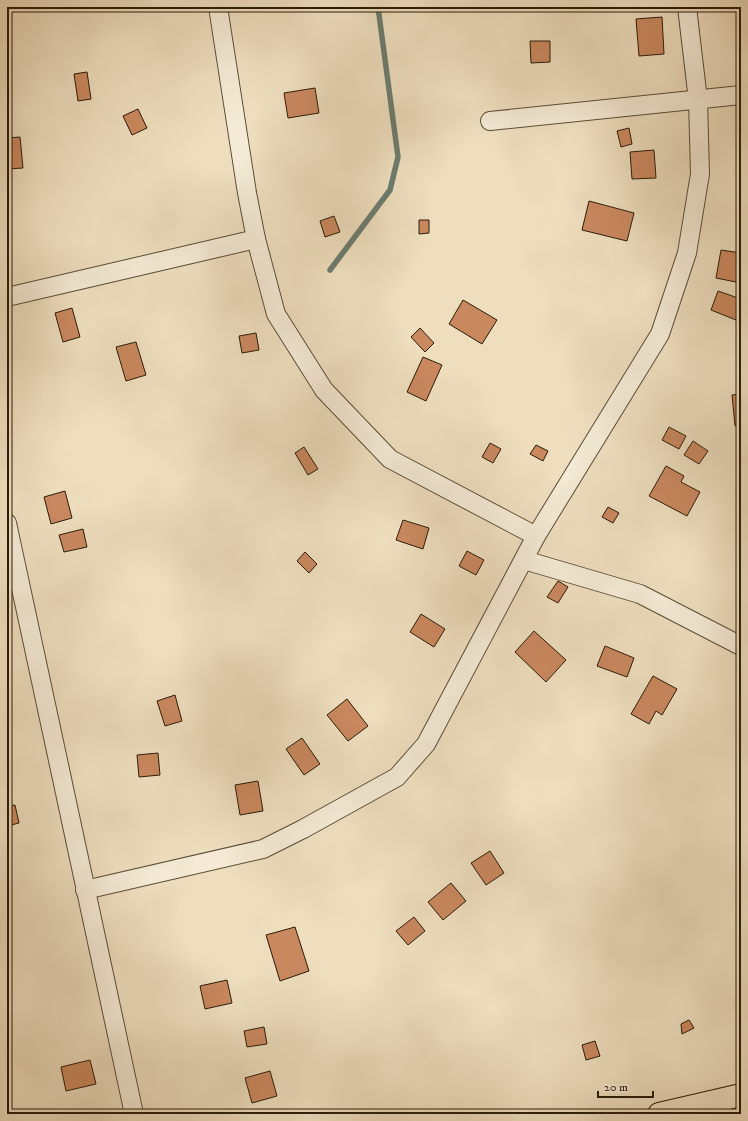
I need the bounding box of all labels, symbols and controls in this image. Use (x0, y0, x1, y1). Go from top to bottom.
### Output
scale bar (598, 1073, 653, 1099)
text: 20 m (604, 1080, 628, 1095)

